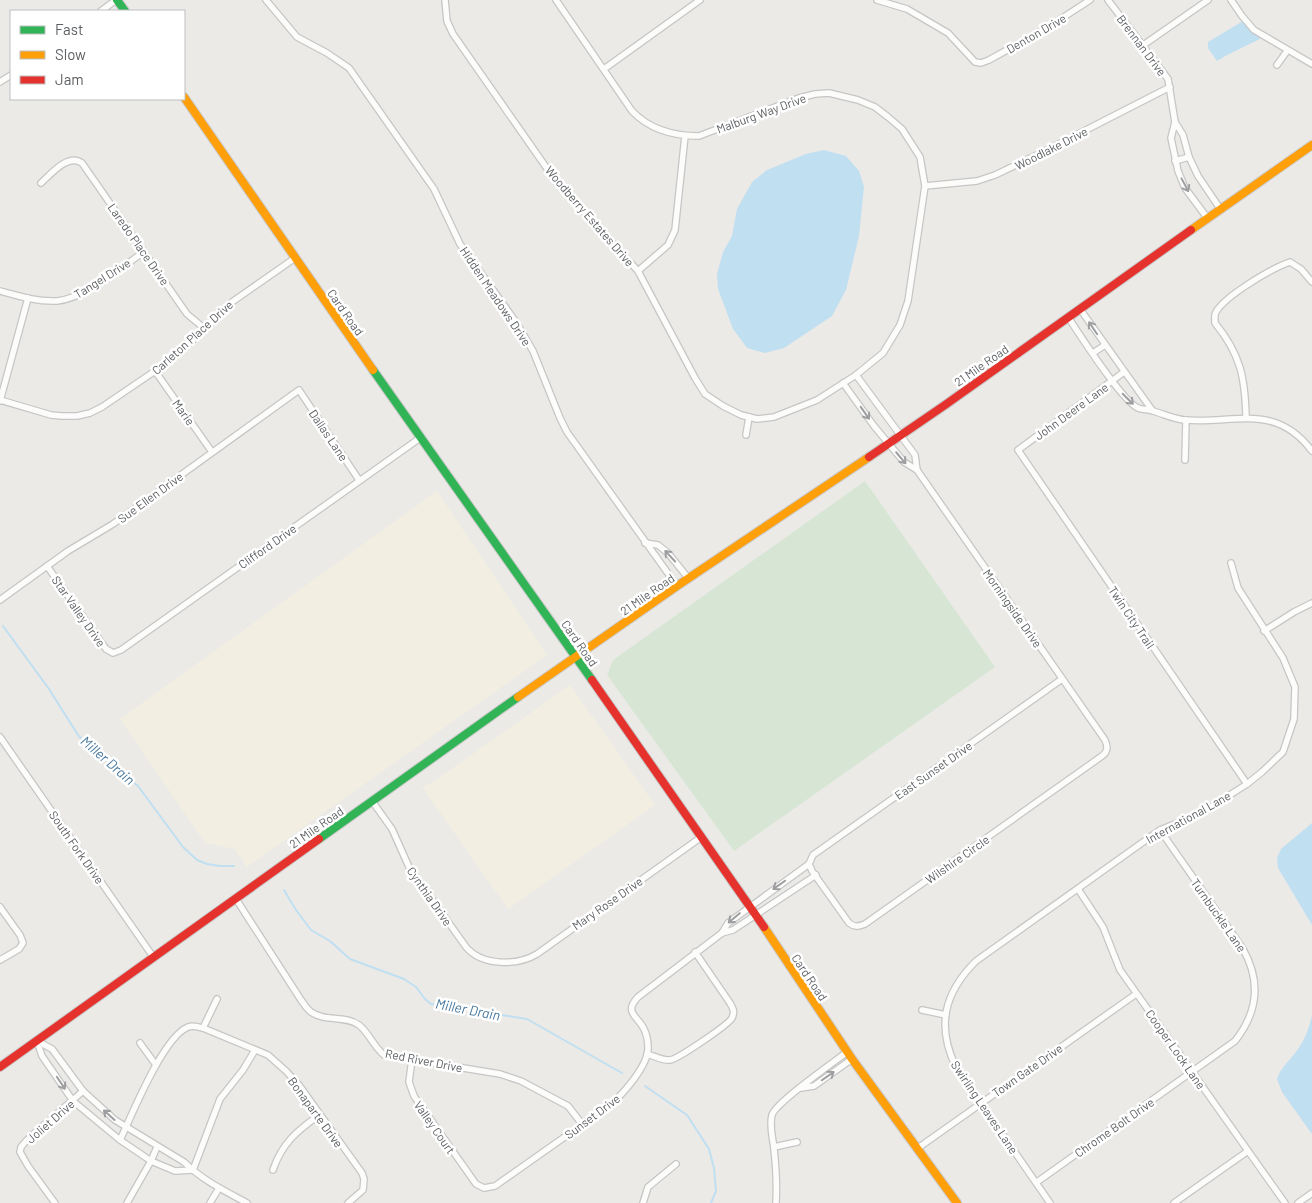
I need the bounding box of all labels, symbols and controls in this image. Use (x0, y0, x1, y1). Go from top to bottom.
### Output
legend (10, 10, 185, 100)
street label: Denton Drive (1004, 10, 1068, 56)
street label: Brennan Drive (1114, 12, 1170, 78)
text: Fast (55, 20, 83, 38)
text: Slow (55, 45, 86, 63)
text: Jam (55, 70, 84, 88)
street label: Malburg Way Drive (714, 90, 808, 136)
street label: Woodlake Drive (1012, 124, 1090, 172)
street label: Woodberry Estates Drive (543, 163, 637, 269)
one-way arrow (1181, 177, 1190, 192)
street label: Laredo Place Drive (105, 200, 173, 288)
street label: Hidden Meadows Drive (458, 244, 534, 348)
street label: Tangel Drive (71, 255, 133, 301)
street label: Card Road (325, 286, 367, 338)
street label: Carleton Place Drive (149, 297, 235, 377)
one-way arrow (1088, 321, 1098, 335)
street label: 21 Mile Road (951, 341, 1011, 389)
street label: John Deere Lane (1031, 380, 1111, 442)
one-way arrow (1121, 393, 1134, 405)
street label: Marie (170, 396, 198, 428)
one-way arrow (860, 406, 870, 420)
street label: Dallas Lane (307, 407, 351, 463)
one-way arrow (895, 452, 906, 465)
street label: Sue Ellen Drive (115, 469, 185, 525)
street label: Clifford Drive (235, 521, 299, 571)
one-way arrow (664, 550, 676, 563)
street label: Morningside Drive (981, 566, 1045, 650)
street label: 21 Mile Road (617, 570, 677, 618)
street label: Star Valley Drive (49, 573, 109, 649)
street label: Twin City Trail (1106, 583, 1158, 651)
street label: Card Road (559, 617, 601, 669)
water label: Miller Drain (78, 732, 138, 788)
street label: East Sunset Drive (892, 738, 974, 802)
street label: International Lane (1143, 788, 1233, 846)
street label: 21 Mile Road (286, 803, 346, 851)
street label: South Fork Drive (47, 808, 107, 886)
street label: Wilshire Circle (922, 832, 992, 886)
street label: Cynthia Drive (405, 864, 455, 928)
street label: Mary Rose Drive (569, 874, 645, 932)
street label: Turnbuckle Lane (1189, 876, 1249, 954)
one-way arrow (772, 880, 786, 890)
one-way arrow (727, 913, 740, 924)
street label: Card Road (789, 951, 831, 1003)
water label: Miller Drain (434, 994, 502, 1024)
street label: Cooper Lock Lane (1143, 1007, 1209, 1091)
street label: Town Gate Drive (989, 1040, 1065, 1100)
street label: Red River Drive (384, 1046, 464, 1074)
street label: Swirling Leaves Lane (949, 1058, 1021, 1156)
one-way arrow (821, 1071, 835, 1081)
street label: Bonaparte Drive (286, 1074, 346, 1150)
one-way arrow (56, 1076, 66, 1090)
street label: Sunset Drive (562, 1091, 622, 1141)
street label: Chrome Bolt Drive (1072, 1094, 1156, 1160)
street label: Joliet Drive (23, 1096, 77, 1146)
street label: Valley Court (412, 1098, 458, 1156)
one-way arrow (102, 1109, 115, 1120)

